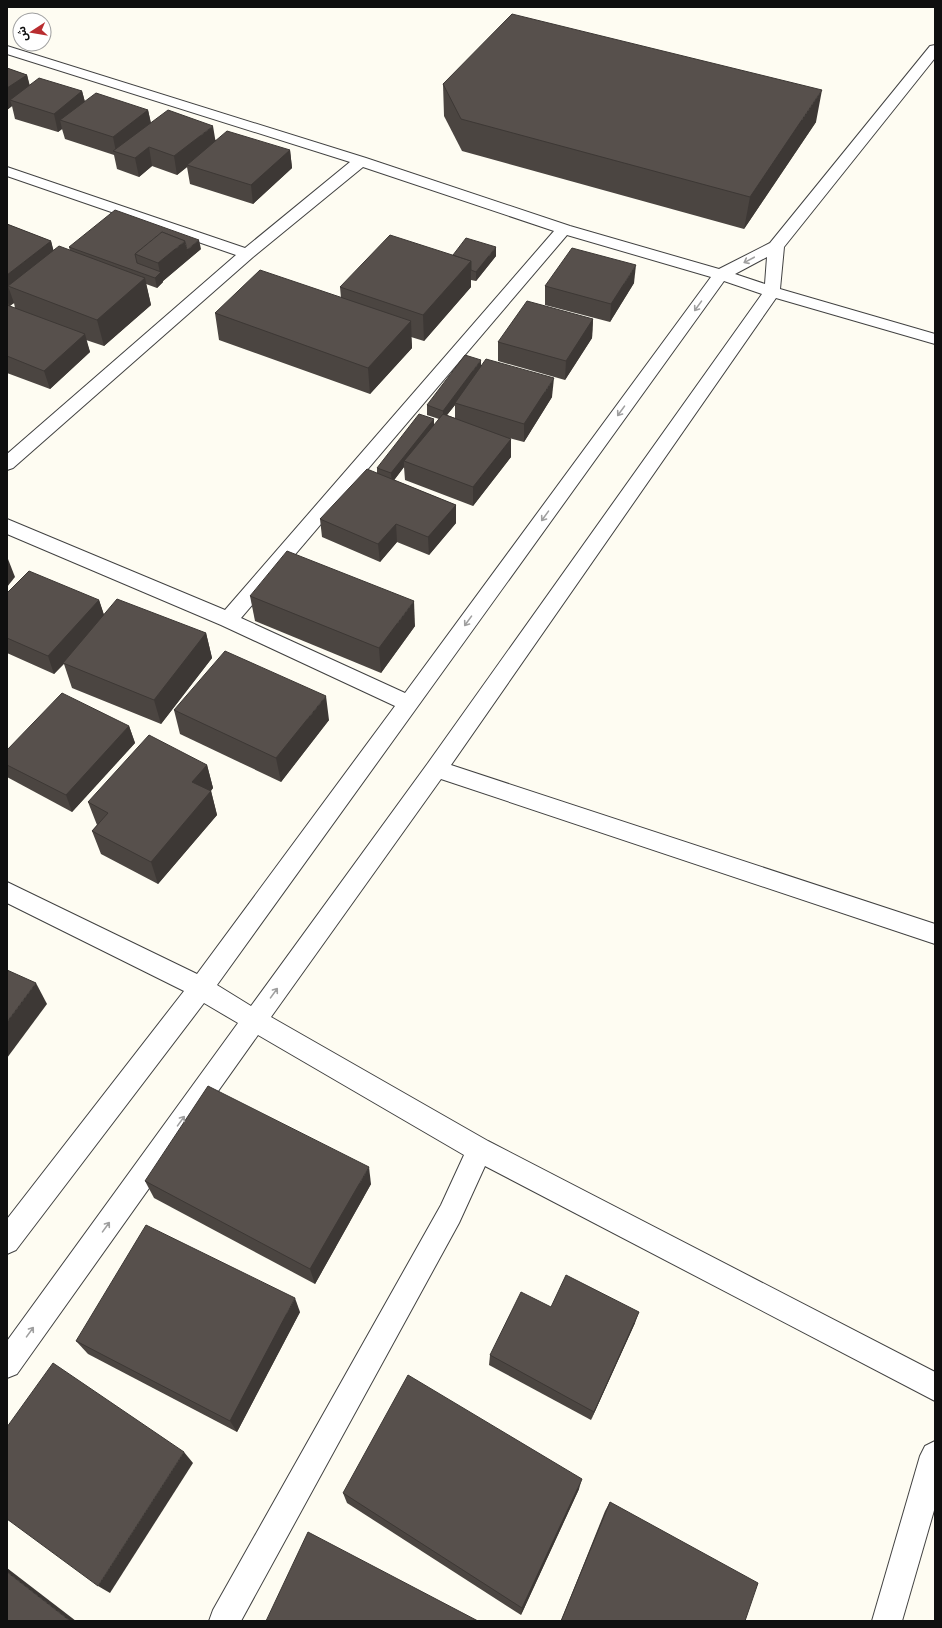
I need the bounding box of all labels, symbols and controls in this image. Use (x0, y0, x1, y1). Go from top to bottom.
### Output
north arrow (12, 12, 52, 52)
text: ش (13, 25, 31, 43)
one-way arrow (743, 257, 755, 264)
one-way arrow (694, 300, 702, 311)
one-way arrow (617, 405, 626, 416)
one-way arrow (540, 510, 549, 521)
one-way arrow (464, 615, 472, 626)
one-way arrow (270, 988, 278, 999)
one-way arrow (177, 1116, 185, 1127)
one-way arrow (101, 1221, 110, 1232)
one-way arrow (26, 1327, 34, 1338)

